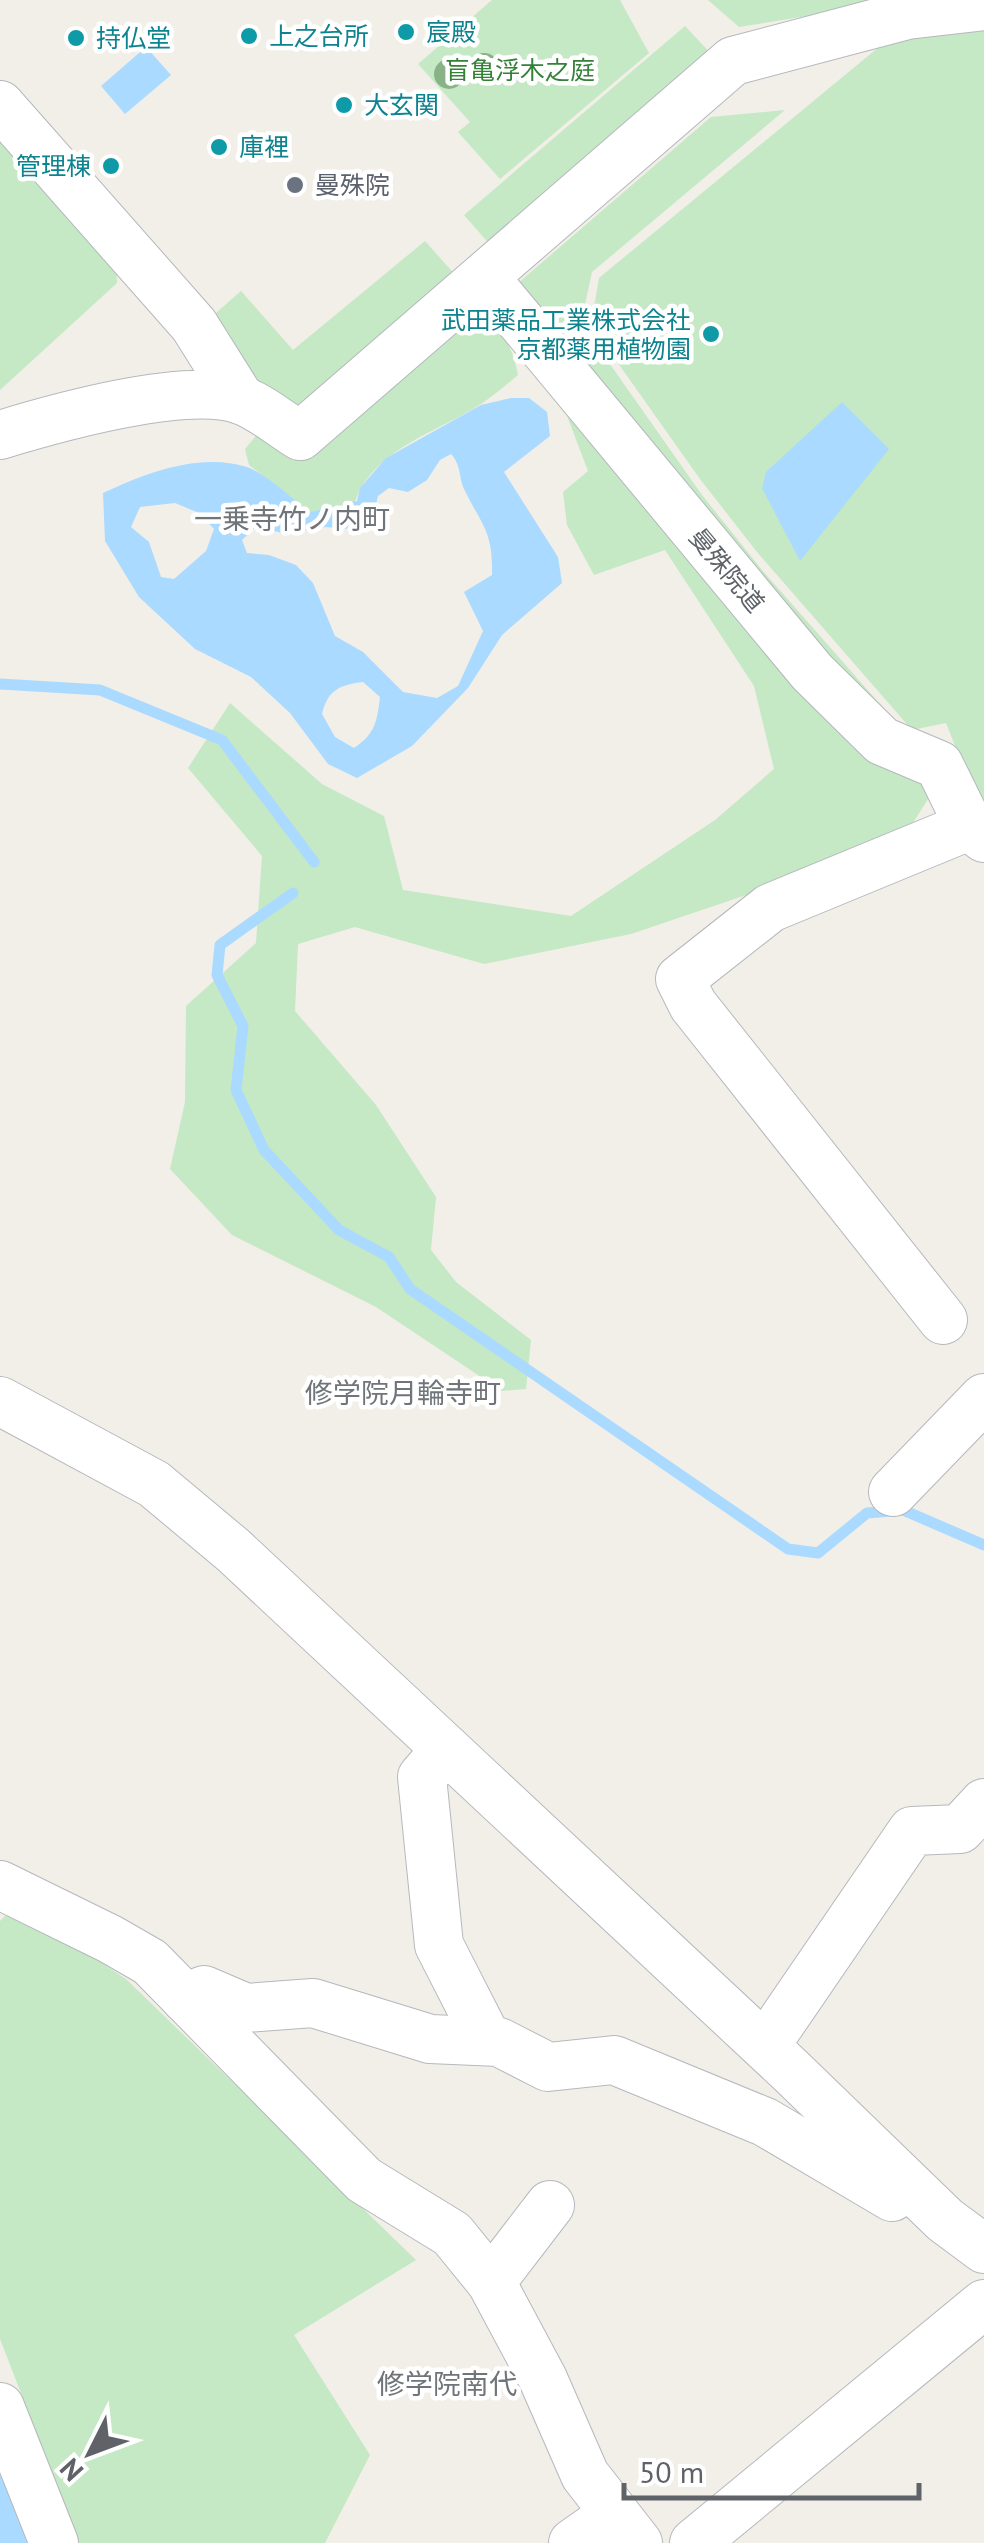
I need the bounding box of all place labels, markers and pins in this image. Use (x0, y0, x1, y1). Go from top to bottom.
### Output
place label: 宸殿 (426, 16, 476, 48)
place label: 上之台所 (269, 20, 369, 52)
marker: 宸殿 (395, 21, 417, 43)
place label: 持仏堂 (96, 22, 171, 54)
marker: 上之台所 (238, 25, 260, 47)
marker: 持仏堂 (65, 27, 87, 49)
place label: 大玄関 (364, 89, 439, 121)
marker: 大玄関 (333, 94, 355, 116)
place label: 庫裡 (239, 131, 289, 163)
marker: 庫裡 (208, 136, 230, 158)
place label: 管理棟 (16, 150, 91, 182)
marker: 管理棟 (100, 155, 122, 177)
place label: 曼殊院 (315, 169, 390, 201)
marker: 曼殊院 (284, 174, 306, 196)
place label: 武田薬品工業株式会社 京都薬用植物園 (441, 304, 691, 365)
marker: 武田薬品工業株式会社 京都薬用植物園 (700, 323, 722, 345)

